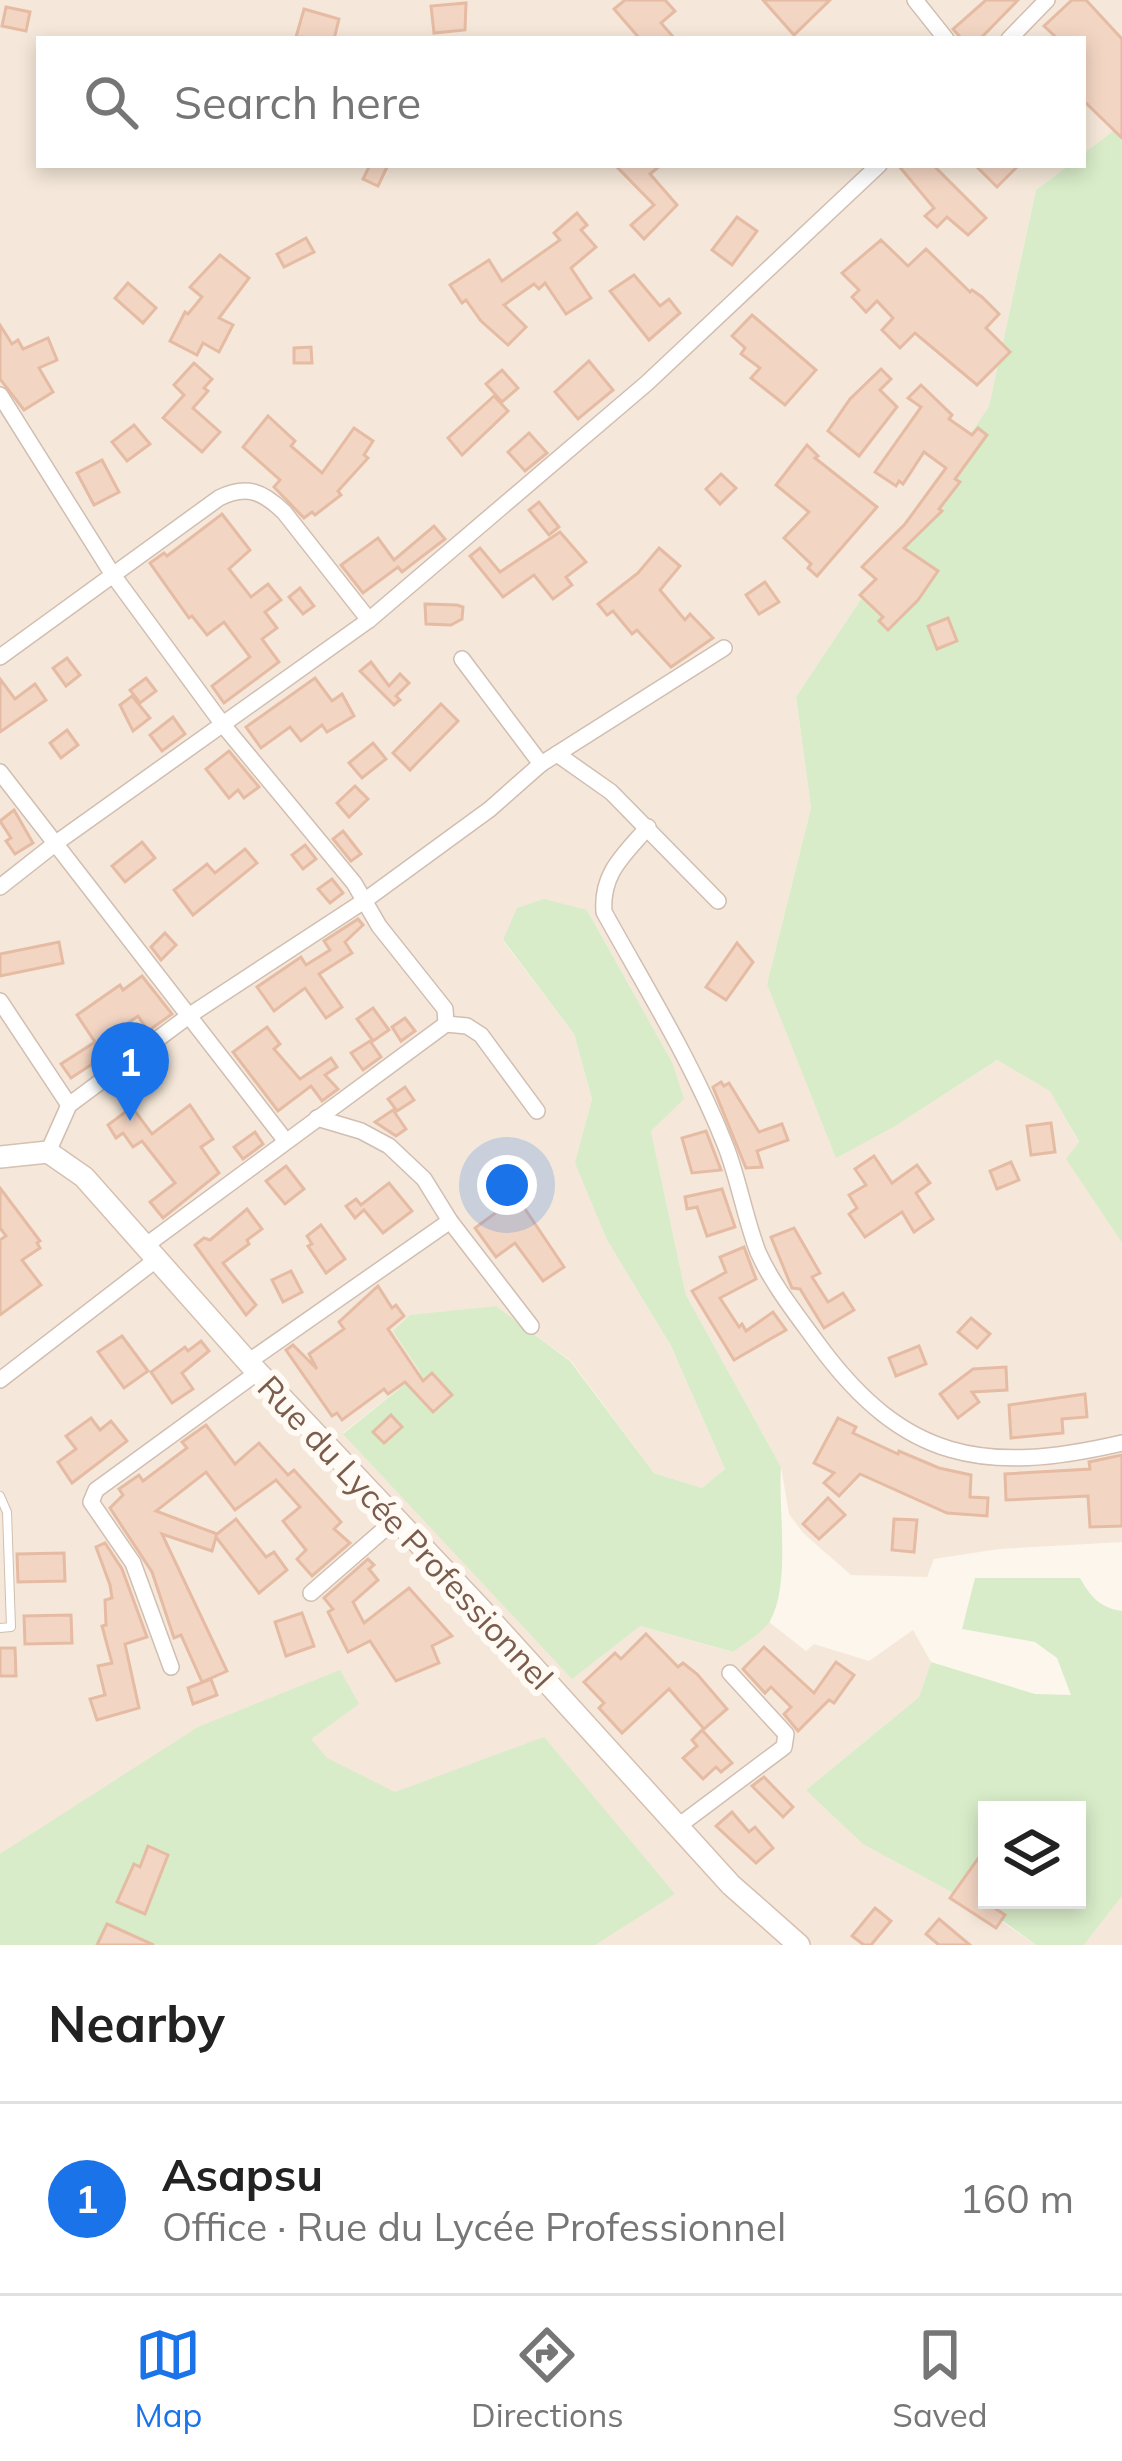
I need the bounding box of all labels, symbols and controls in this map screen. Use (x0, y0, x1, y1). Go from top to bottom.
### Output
search box (36, 36, 1086, 168)
icon: search (78, 69, 144, 135)
text: Search here (174, 74, 421, 130)
pin: 1 (91, 1022, 169, 1121)
your location (477, 1155, 537, 1215)
street label: Rue du Lycée Professionnel (250, 1366, 562, 1698)
map controls (978, 1801, 1086, 1909)
button: layers (978, 1801, 1086, 1909)
text: Nearby (48, 1991, 225, 2055)
text: Asapsu (162, 2146, 323, 2202)
text: 1 (75, 2174, 99, 2223)
text: 160 m (959, 2174, 1074, 2223)
text: Office · Rue du Lycée Professionnel (162, 2202, 786, 2251)
tab: Map (134, 2322, 202, 2435)
tab: Directions (471, 2322, 624, 2435)
tab: Saved (892, 2322, 988, 2435)

